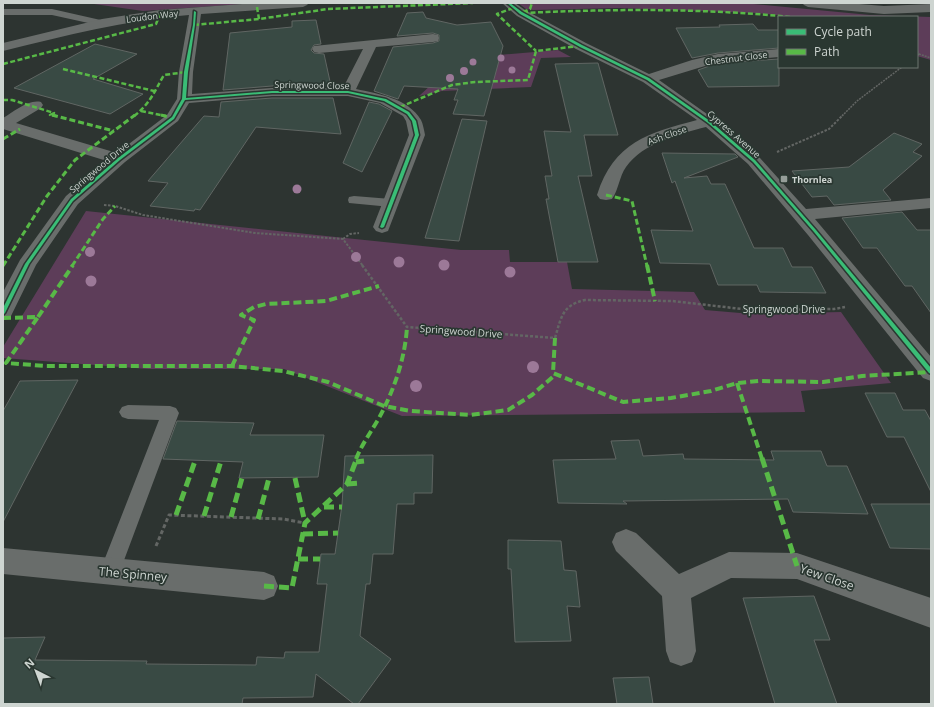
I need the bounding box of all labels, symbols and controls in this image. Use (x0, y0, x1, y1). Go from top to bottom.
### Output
street label: Loudon Way (125, 6, 179, 26)
legend (778, 16, 918, 68)
text: Cycle path (814, 23, 872, 40)
text: Path (814, 43, 840, 60)
street label: Chestnut Close (704, 48, 768, 68)
street label: Springwood Close (274, 78, 350, 92)
street label: Cypress Avenue (705, 107, 763, 161)
street label: Ash Close (646, 122, 688, 148)
street label: Springwood Drive (66, 138, 132, 196)
place label: Thornlea (792, 173, 832, 186)
marker: Thornlea (779, 174, 789, 184)
street label: Springwood Drive (743, 302, 826, 316)
street label: Springwood Drive (419, 321, 503, 341)
street label: Yew Close (798, 560, 857, 594)
street label: The Spinney (98, 563, 169, 586)
north arrow (16, 651, 56, 691)
text: N (21, 655, 37, 672)

